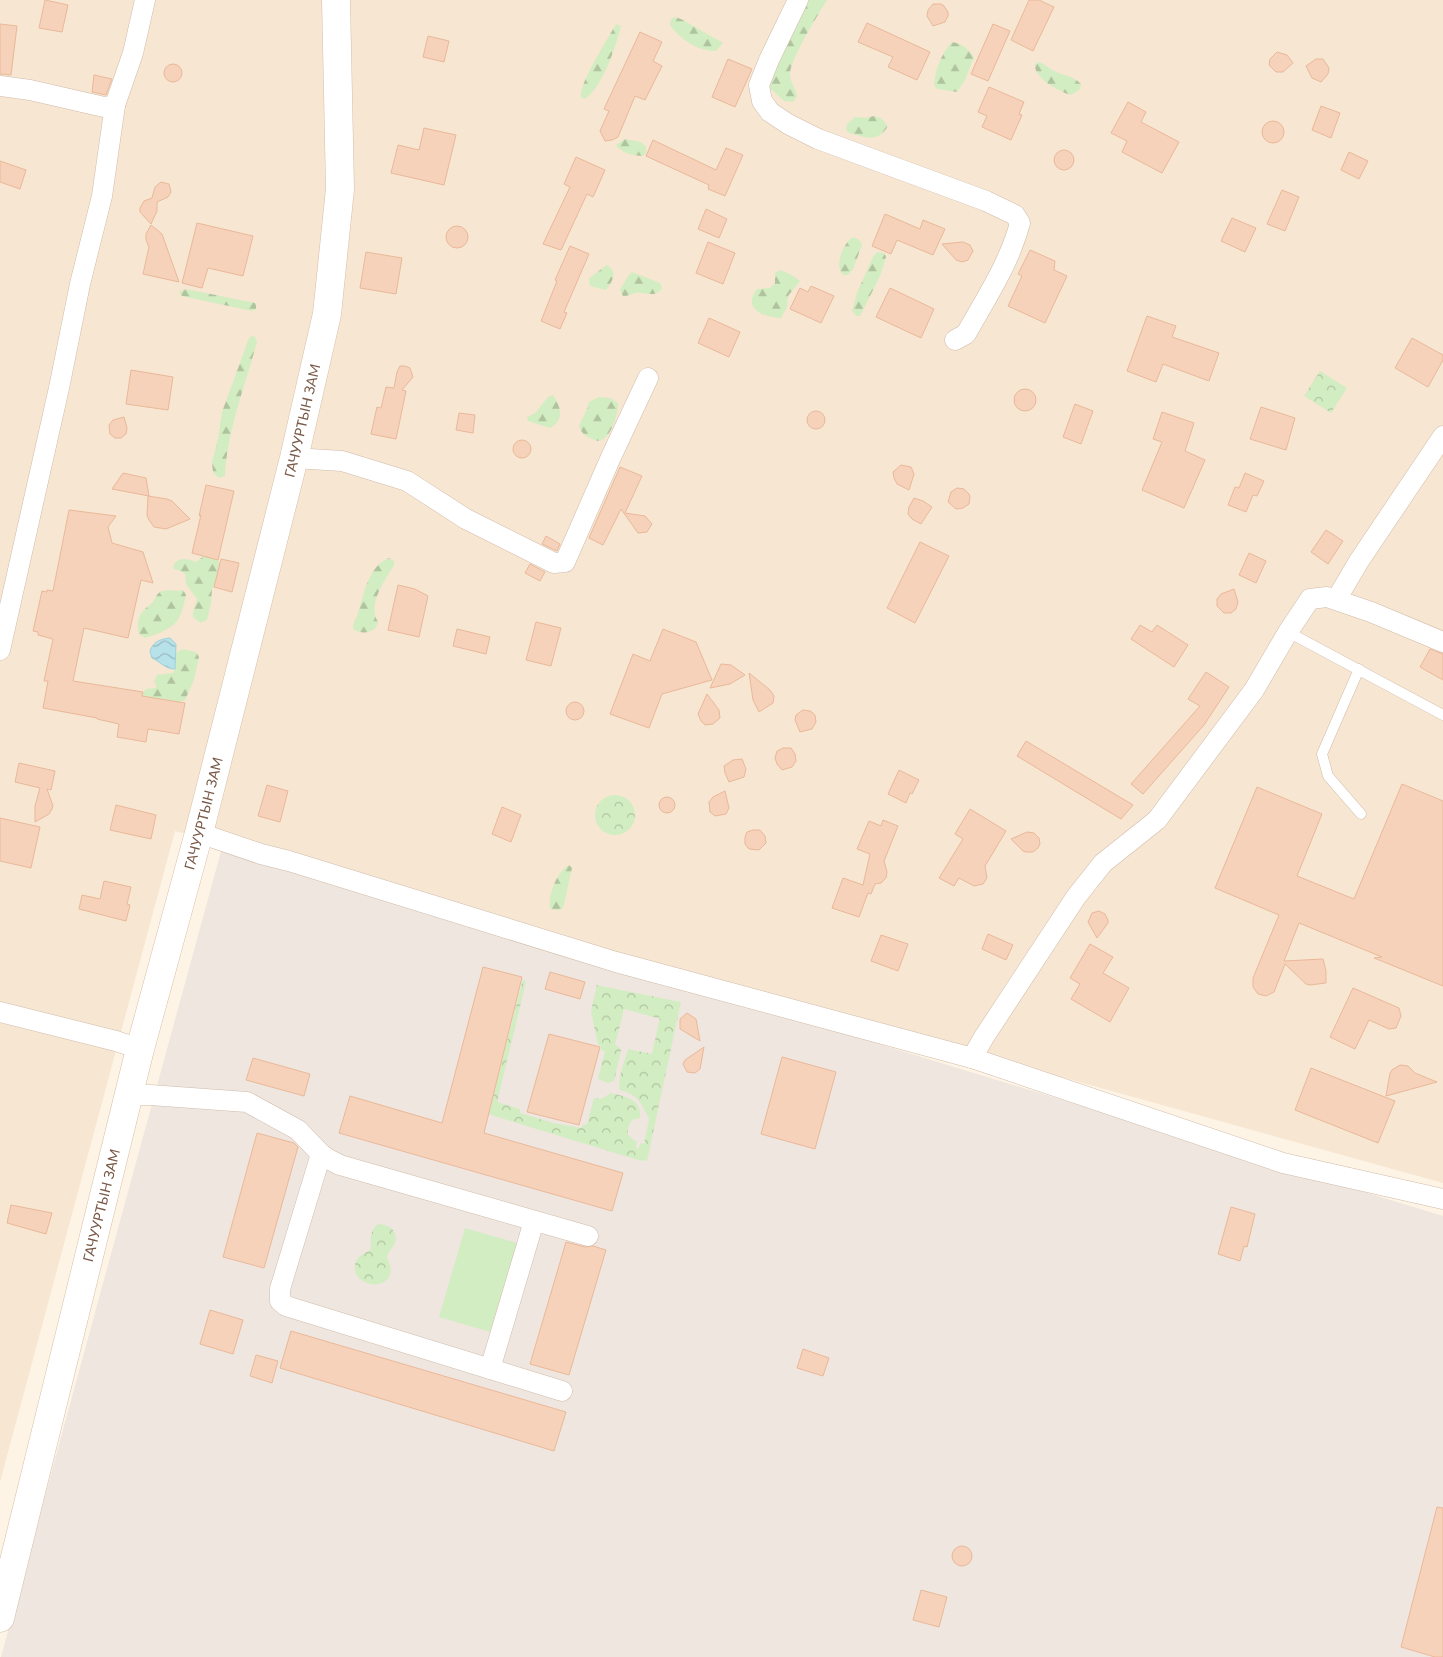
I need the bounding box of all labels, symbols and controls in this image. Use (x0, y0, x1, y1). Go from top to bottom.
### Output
street label: ГАЧУУРТЫН ЗАМ (280, 362, 323, 479)
street label: ГАЧУУРТЫН ЗАМ (180, 755, 226, 872)
street label: ГАЧУУРТЫН ЗАМ (79, 1147, 123, 1263)

